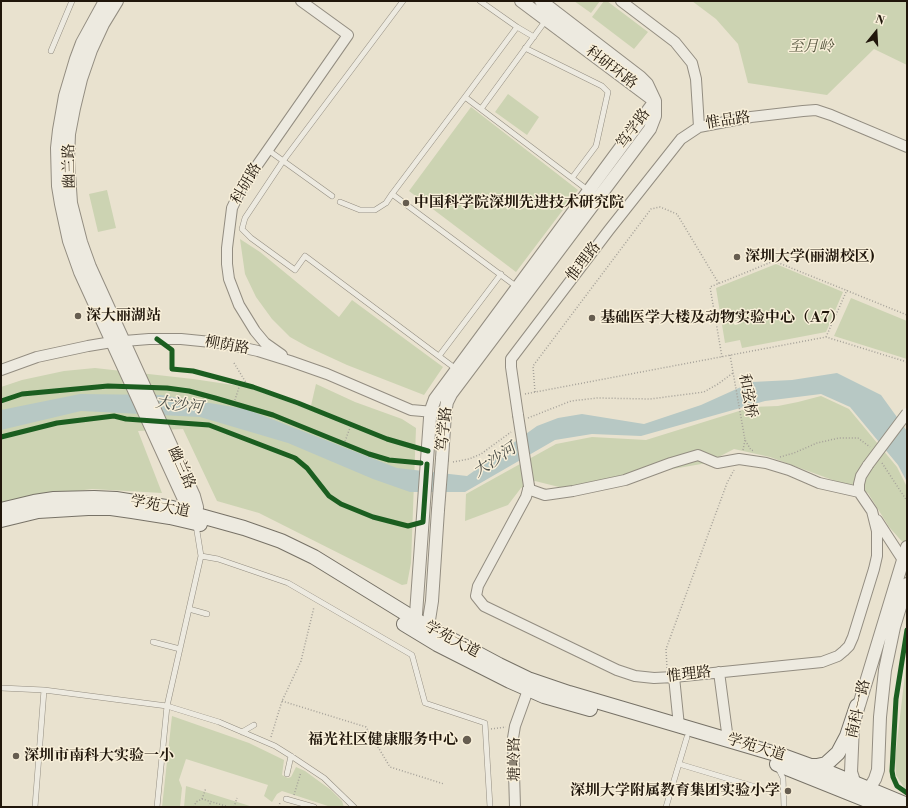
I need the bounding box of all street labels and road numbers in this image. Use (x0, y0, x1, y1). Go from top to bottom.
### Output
street label: 科研环路 (582, 43, 640, 93)
street label: 笃学路 (613, 106, 655, 152)
street label: 惟品路 (704, 109, 752, 133)
street label: 幽兰路 (61, 143, 79, 189)
street label: 科研路 (228, 160, 266, 208)
street label: 惟理路 (563, 239, 605, 285)
street label: 柳荫路 (203, 333, 251, 359)
street label: 和弦桥 (734, 372, 760, 420)
street label: 笃学路 (434, 406, 456, 452)
street label: 幽兰路 (164, 444, 198, 492)
street label: 学苑大道 (129, 492, 191, 522)
street label: 学苑大道 (421, 618, 483, 662)
street label: 惟理路 (666, 664, 712, 686)
street label: 南科一路 (843, 678, 875, 740)
street label: 学苑大道 (725, 731, 787, 765)
street label: 塘岭路 (506, 737, 524, 781)

